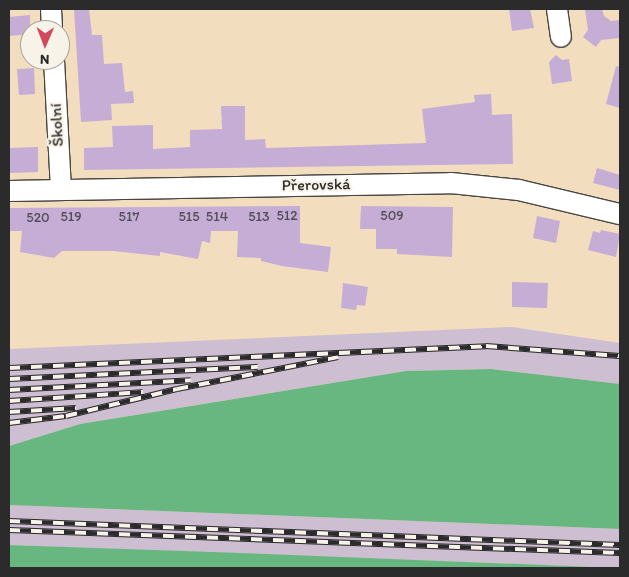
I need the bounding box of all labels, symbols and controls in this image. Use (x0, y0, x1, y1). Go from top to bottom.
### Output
north arrow (20, 20, 70, 70)
text: N (40, 51, 50, 68)
street label: Školní (46, 103, 68, 147)
street label: Přerovská (281, 175, 351, 195)
house number: 512 (276, 208, 298, 224)
house number: 509 (380, 208, 404, 224)
house number: 519 (60, 209, 82, 225)
house number: 517 (119, 209, 139, 225)
house number: 515 (178, 209, 200, 225)
house number: 514 (206, 209, 228, 225)
house number: 513 (248, 209, 270, 225)
house number: 520 (26, 210, 50, 226)

